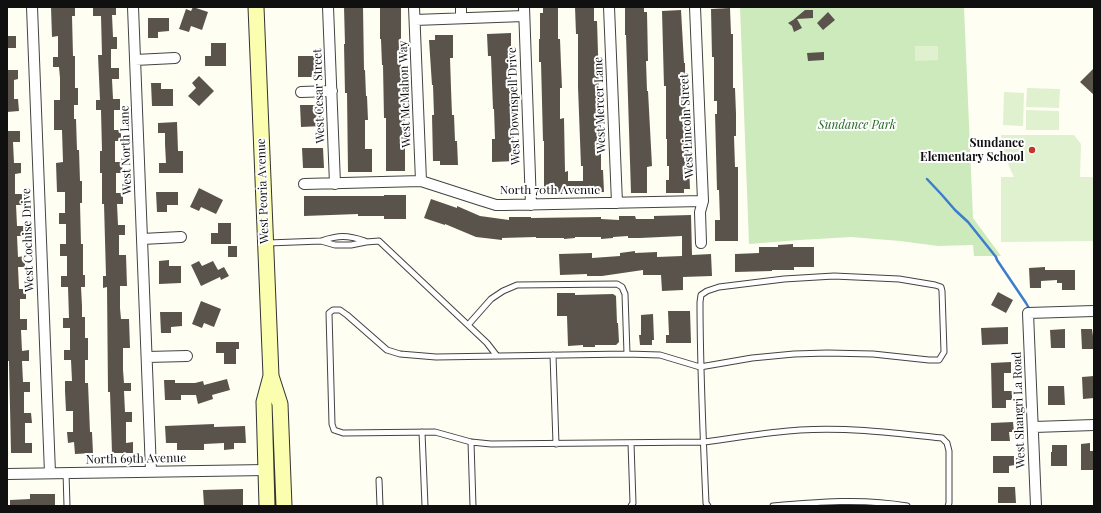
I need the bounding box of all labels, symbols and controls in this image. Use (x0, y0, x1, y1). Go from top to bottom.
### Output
street label: West McMahon Way (396, 40, 414, 148)
street label: West Downspell Drive (505, 47, 523, 165)
street label: West Cesar Street (310, 48, 328, 144)
street label: West Mercer Lane (591, 56, 609, 154)
street label: West Lincoln Street (677, 73, 697, 179)
street label: West North Lane (117, 105, 135, 195)
park label: Sundance Park (818, 118, 896, 132)
place label: Sundance Elementary School (920, 136, 1024, 164)
street label: West Peoria Avenue (254, 138, 272, 244)
marker: Sundance Elementary School (1027, 145, 1037, 155)
street label: North 70th Avenue (500, 183, 600, 197)
street label: West Cochise Drive (19, 188, 37, 292)
street label: West Shangri La Road (1010, 351, 1028, 469)
street label: North 69th Avenue (86, 451, 186, 467)

